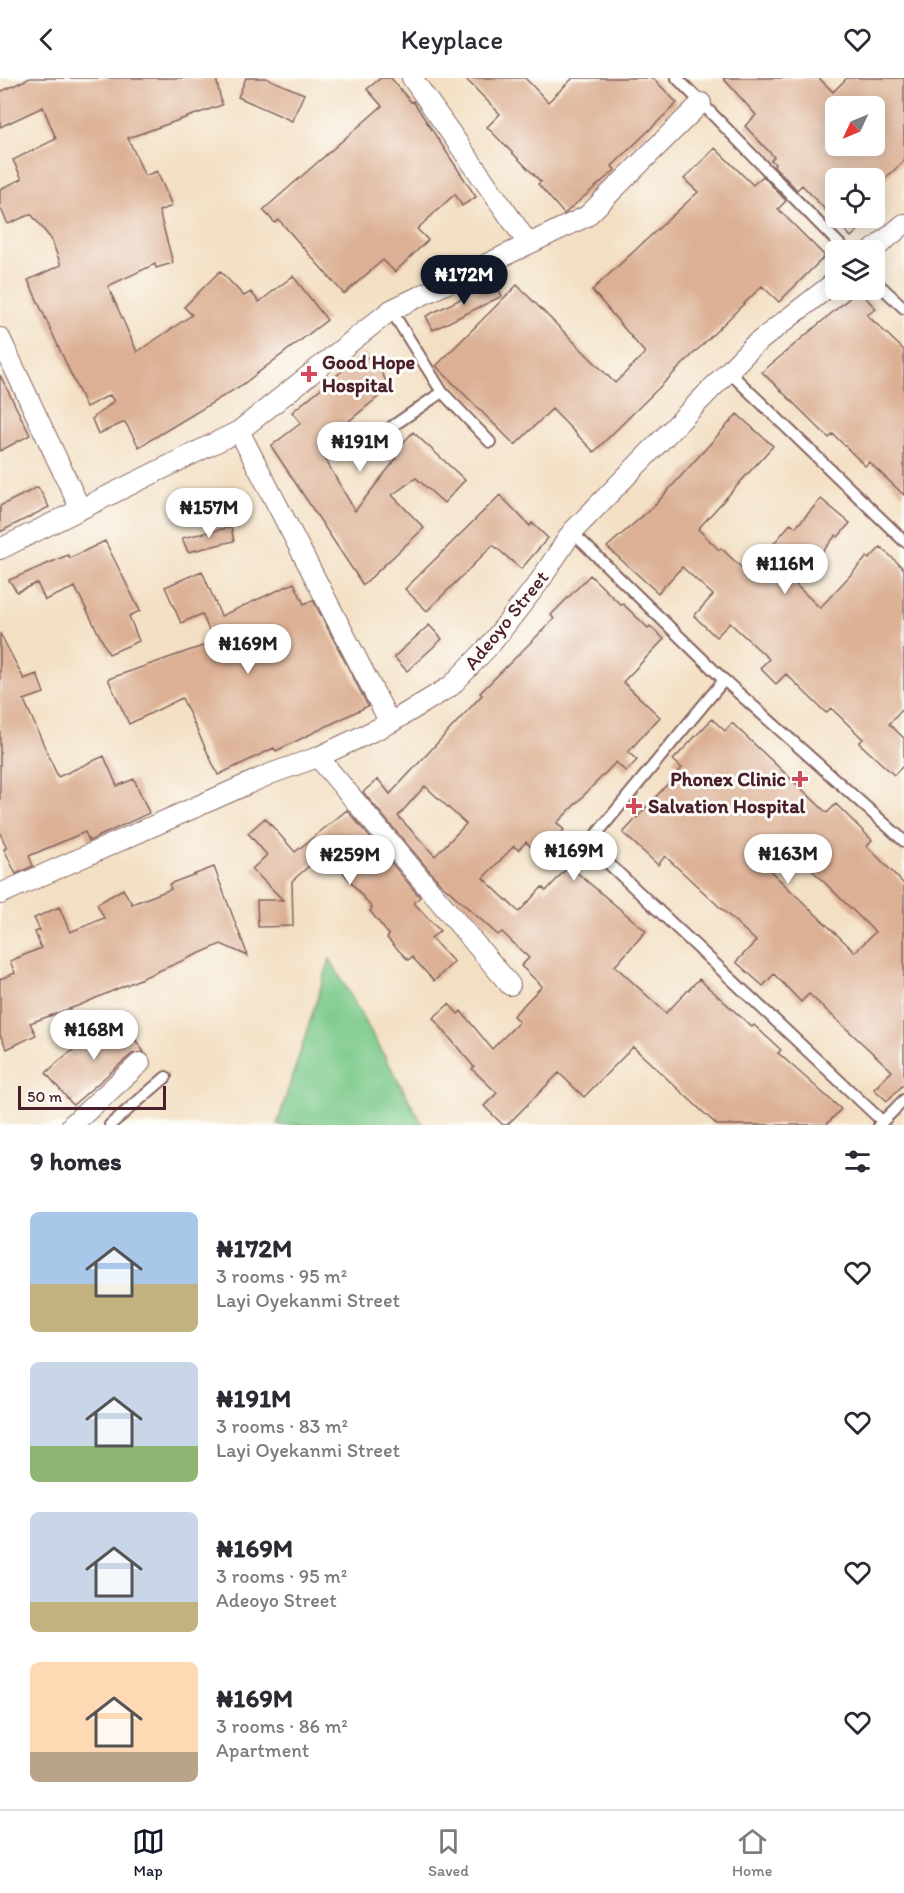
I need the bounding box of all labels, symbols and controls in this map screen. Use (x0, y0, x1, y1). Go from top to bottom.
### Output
icon: back (30, 23, 63, 56)
text: Keyplace (401, 23, 503, 56)
icon: heart (841, 23, 874, 56)
north arrow (825, 96, 885, 156)
map controls (825, 96, 885, 300)
button: locate (825, 168, 885, 228)
button: layers (825, 240, 885, 300)
pin: ₦172M (422, 255, 506, 306)
text: ₦172M (435, 262, 493, 286)
place label: Good Hope Hospital (322, 350, 416, 398)
marker: Good Hope Hospital (300, 365, 318, 383)
pin: ₦191M (318, 422, 402, 473)
text: ₦191M (331, 429, 389, 453)
pin: ₦157M (167, 488, 251, 539)
text: ₦157M (180, 495, 238, 519)
pin: ₦116M (743, 544, 827, 595)
text: ₦116M (756, 551, 814, 575)
street label: Adeoyo Street (459, 565, 554, 674)
pin: ₦169M (206, 624, 290, 675)
text: ₦169M (218, 631, 278, 655)
place label: Phonex Clinic (670, 767, 787, 791)
marker: Phonex Clinic (791, 770, 809, 788)
place label: Salvation Hospital (648, 794, 806, 819)
marker: Salvation Hospital (625, 797, 643, 815)
pin: ₦169M (532, 831, 616, 882)
pin: ₦163M (746, 834, 830, 885)
pin: ₦259M (308, 835, 392, 886)
text: ₦169M (544, 838, 604, 862)
text: ₦163M (758, 841, 818, 865)
text: ₦259M (320, 842, 380, 866)
pin: ₦168M (52, 1010, 136, 1061)
text: ₦168M (64, 1017, 124, 1041)
scale bar (18, 1083, 166, 1110)
text: 50 m (27, 1087, 62, 1106)
text: 9 homes (30, 1145, 122, 1177)
icon: filters (841, 1145, 874, 1178)
text: ₦172M (216, 1232, 292, 1264)
icon: home (78, 1236, 150, 1308)
icon: heart (841, 1256, 874, 1289)
text: 3 rooms · 95 m² (216, 1264, 347, 1288)
text: Layi Oyekanmi Street (216, 1288, 400, 1312)
text: ₦191M (216, 1382, 292, 1414)
icon: home (78, 1386, 150, 1458)
icon: heart (841, 1406, 874, 1439)
text: 3 rooms · 83 m² (216, 1414, 348, 1438)
text: Layi Oyekanmi Street (216, 1438, 400, 1462)
text: ₦169M (216, 1532, 293, 1564)
icon: home (78, 1536, 150, 1608)
icon: heart (841, 1556, 874, 1589)
text: 3 rooms · 95 m² (216, 1564, 347, 1588)
text: Adeoyo Street (216, 1588, 337, 1612)
text: ₦169M (216, 1682, 293, 1714)
icon: home (78, 1686, 150, 1758)
icon: heart (841, 1706, 874, 1739)
text: 3 rooms · 86 m² (216, 1714, 348, 1738)
text: Apartment (216, 1738, 309, 1762)
tab: Map (132, 1825, 165, 1880)
tab: Saved (428, 1825, 469, 1880)
tab: Home (732, 1825, 772, 1880)

